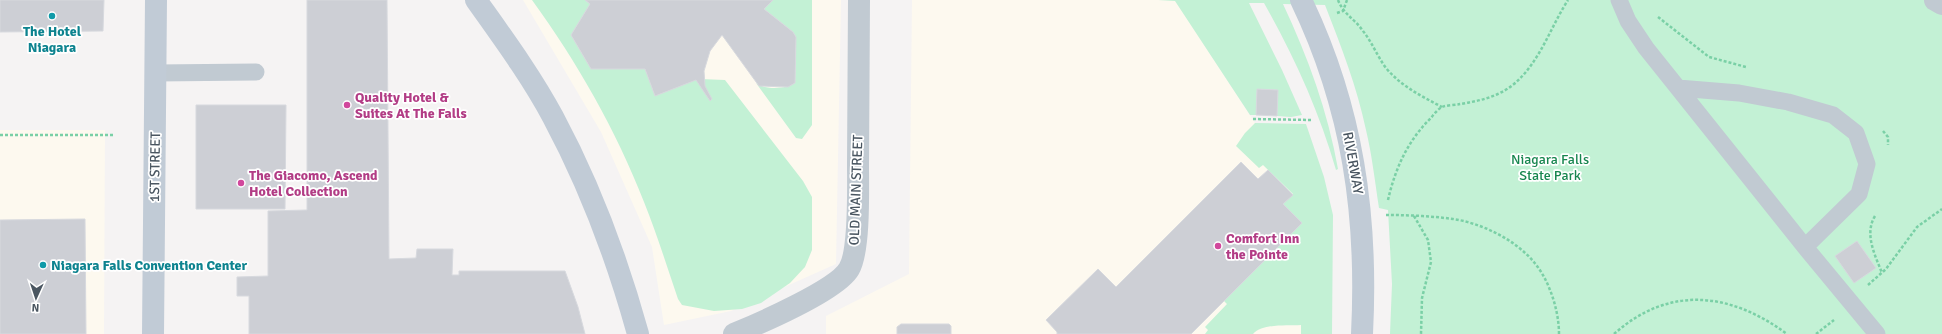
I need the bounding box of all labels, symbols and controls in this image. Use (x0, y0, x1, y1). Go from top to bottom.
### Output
marker: The Hotel Niagara (47, 11, 57, 21)
place label: The Hotel Niagara (23, 23, 82, 56)
place label: Quality Hotel & Suites At The Falls (355, 89, 467, 122)
marker: Quality Hotel & Suites At The Falls (342, 100, 352, 110)
street label: RIVERWAY (1339, 130, 1367, 196)
street label: 1ST STREET (146, 132, 164, 202)
street label: OLD MAIN STREET (846, 134, 866, 246)
park label: Niagara Falls State Park (1511, 151, 1589, 184)
place label: The Giacomo, Ascend Hotel Collection (249, 167, 378, 200)
marker: The Giacomo, Ascend Hotel Collection (236, 178, 246, 188)
place label: Comfort Inn the Pointe (1225, 230, 1300, 263)
marker: Comfort Inn the Pointe (1213, 241, 1223, 251)
place label: Niagara Falls Convention Center (51, 257, 248, 274)
marker: Niagara Falls Convention Center (38, 260, 48, 270)
north arrow (16, 278, 56, 318)
text: N (31, 301, 40, 314)

